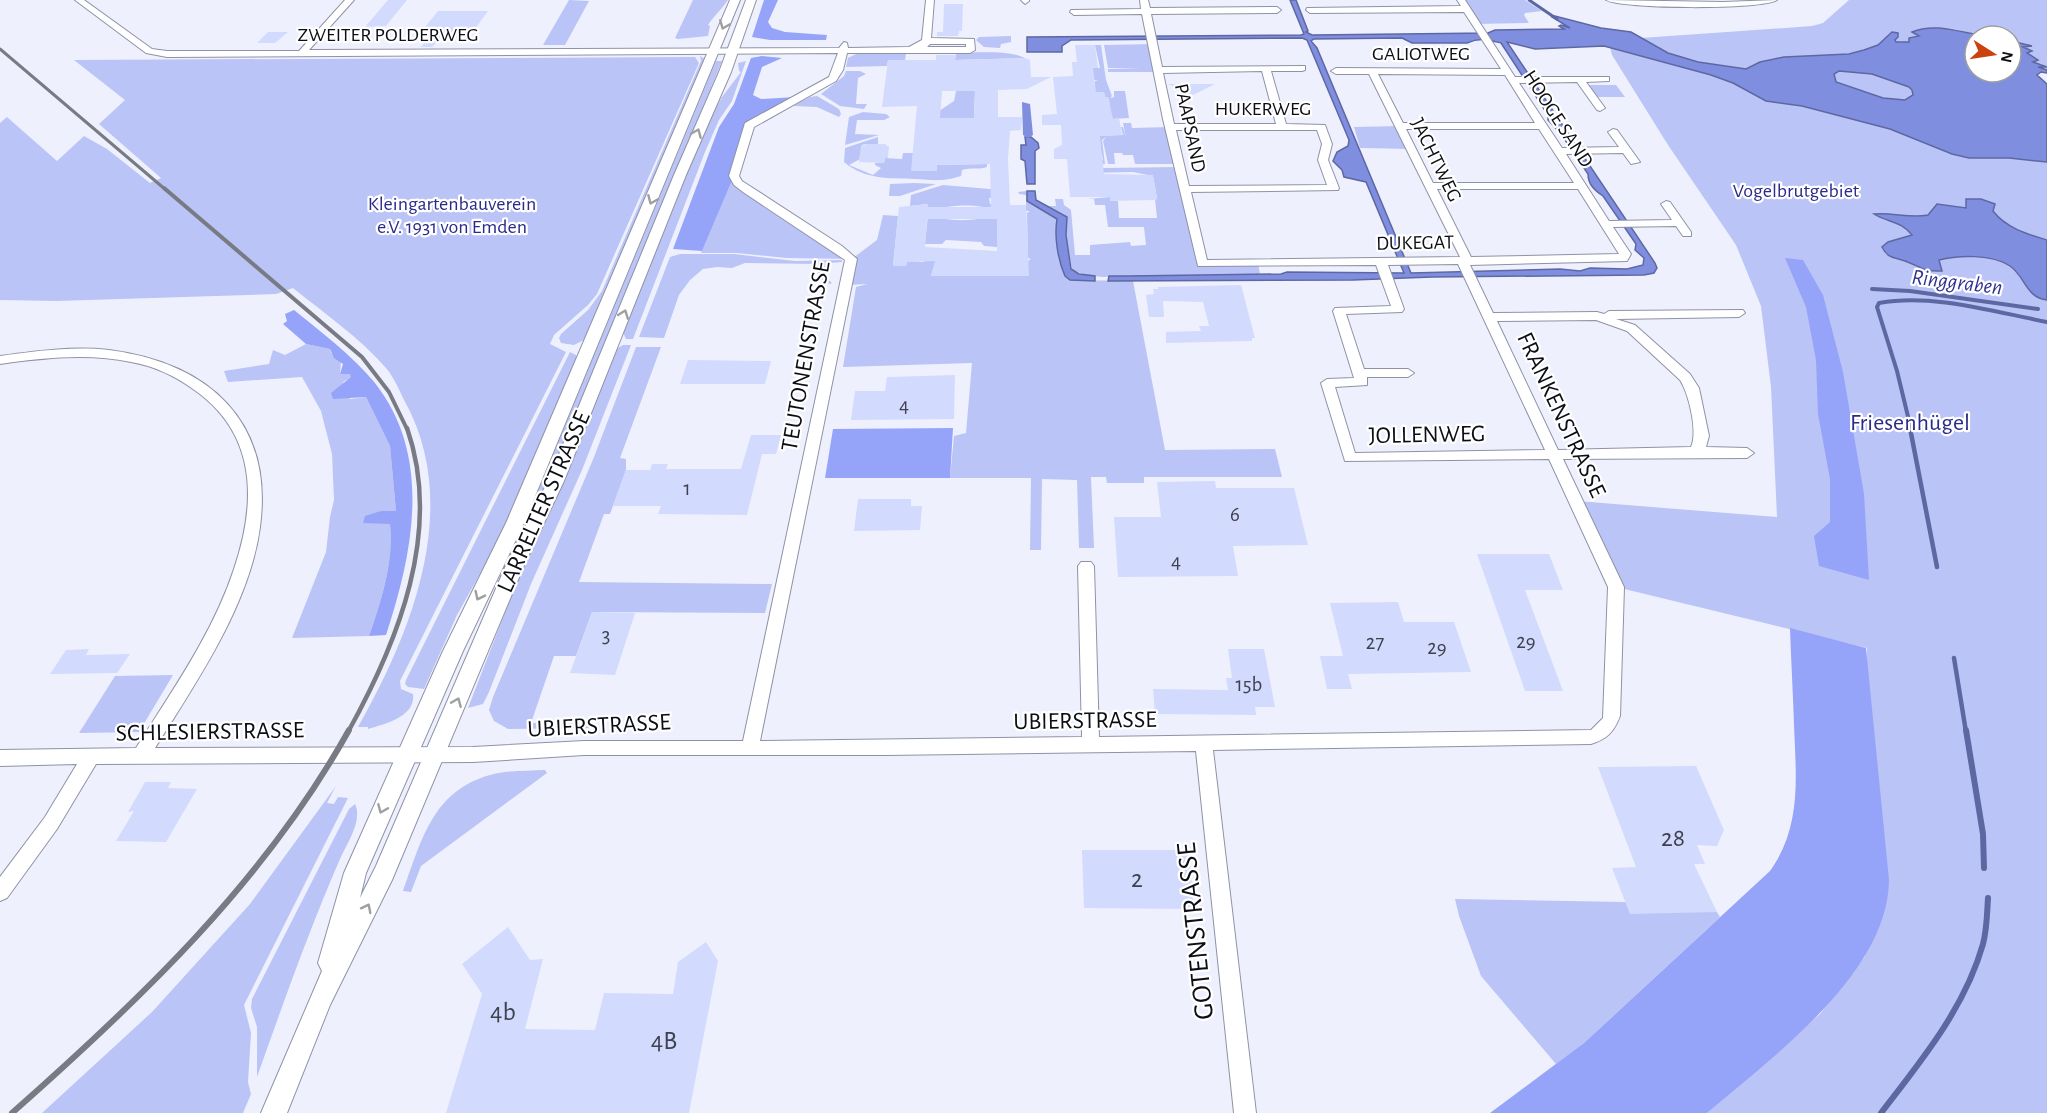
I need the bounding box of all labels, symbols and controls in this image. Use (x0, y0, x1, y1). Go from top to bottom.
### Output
one-way arrow (719, 18, 731, 29)
north arrow (1963, 24, 2023, 84)
street label: ZWEITER POLDERWEG (298, 25, 478, 45)
street label: GALIOTWEG (1372, 44, 1470, 64)
text: N (1998, 50, 2016, 64)
street label: HOOGE SAND (1519, 67, 1597, 171)
street label: PAAPSAND (1171, 82, 1209, 174)
street label: HUKERWEG (1215, 99, 1311, 119)
street label: JACHTWEG (1407, 115, 1465, 205)
one-way arrow (690, 128, 702, 139)
park label: Vogelbrutgebiet (1733, 181, 1860, 201)
park label: Kleingartenbauverein e.V. 1931 von Emden (368, 194, 536, 237)
one-way arrow (647, 194, 659, 205)
street label: DUKEGAT (1376, 232, 1454, 254)
street label: TEUTONENSTRASSE (777, 259, 835, 453)
water label: Ringgraben (1910, 266, 2004, 298)
one-way arrow (617, 309, 629, 320)
street label: FRANKENSTRASSE (1512, 329, 1610, 502)
house number: 4 (899, 395, 909, 416)
street label: LARRELTER STRASSE (493, 407, 595, 596)
park label: Friesenhügel (1850, 411, 1970, 435)
street label: JOLLENWEG (1368, 422, 1486, 448)
house number: 1 (683, 478, 691, 499)
house number: 6 (1230, 504, 1240, 525)
house number: 4 (1171, 551, 1181, 572)
one-way arrow (475, 590, 487, 601)
house number: 3 (602, 625, 610, 646)
house number: 29 (1516, 631, 1536, 652)
house number: 27 (1366, 632, 1384, 653)
house number: 29 (1427, 637, 1447, 658)
house number: 15b (1236, 674, 1262, 695)
one-way arrow (450, 697, 462, 708)
street label: UBIERSTRASSE (1013, 708, 1157, 734)
street label: UBIERSTRASSE (527, 710, 672, 742)
street label: SCHLESIERSTRASSE (116, 718, 305, 746)
one-way arrow (377, 802, 389, 813)
house number: 28 (1661, 825, 1685, 851)
street label: GOTENSTRASSE (1173, 841, 1219, 1021)
house number: 2 (1131, 866, 1143, 892)
one-way arrow (359, 903, 371, 914)
house number: 4b (490, 999, 516, 1025)
house number: 4B (651, 1028, 677, 1054)

